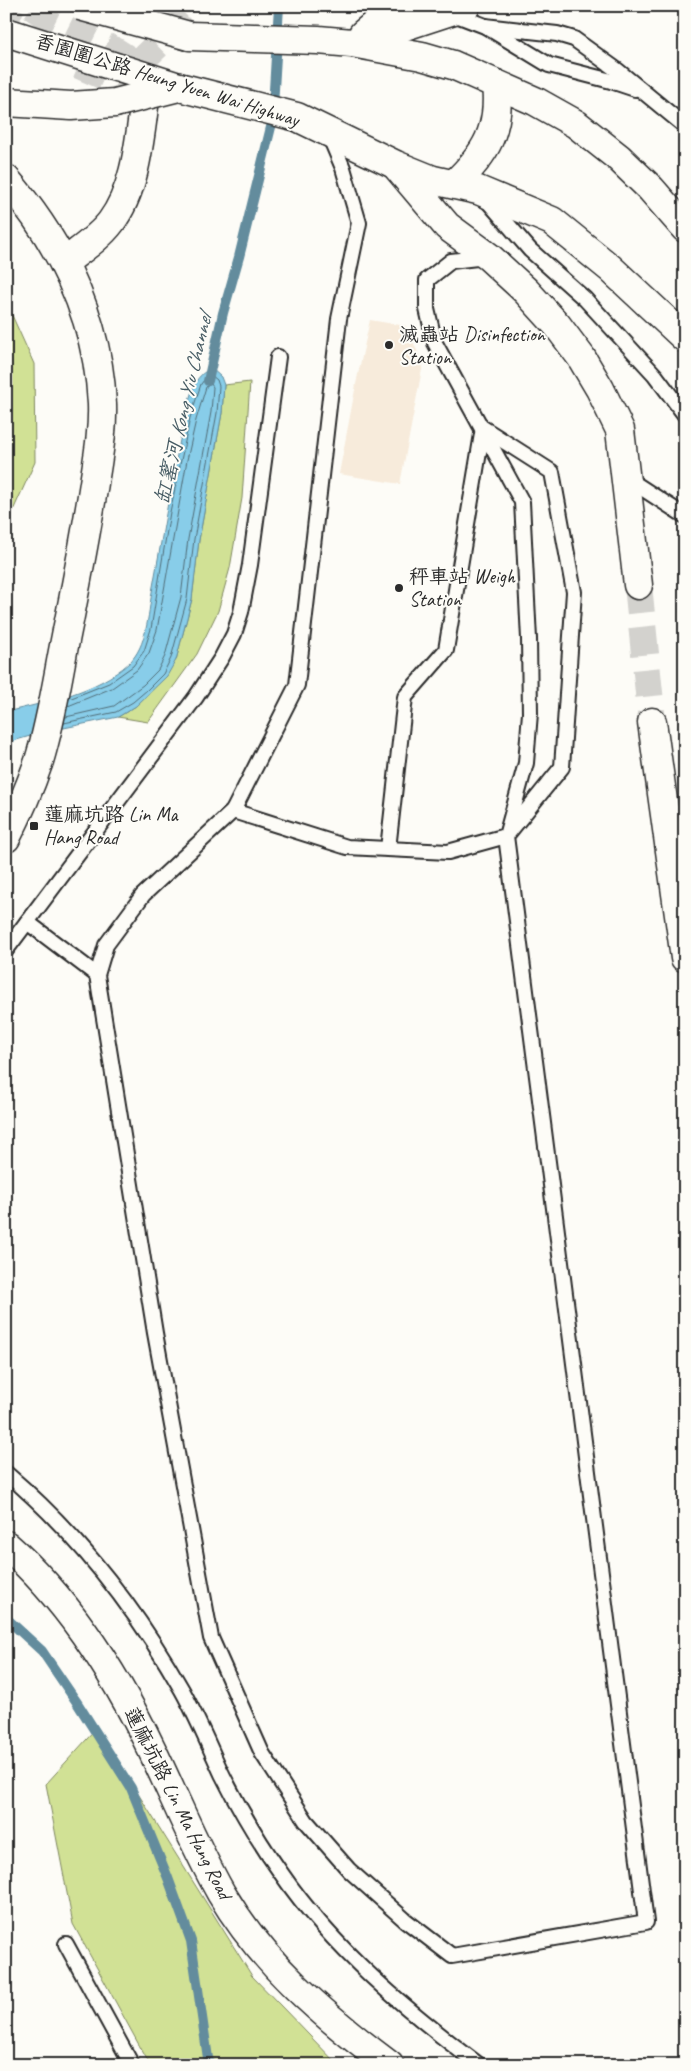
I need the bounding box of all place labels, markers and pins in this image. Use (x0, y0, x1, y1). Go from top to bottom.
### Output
place label: 滅蟲站 Disinfection Station (399, 322, 546, 370)
marker: 滅蟲站 Disinfection Station (383, 339, 395, 351)
place label: 秤車站 Weigh Station (409, 564, 516, 612)
marker: 秤車站 Weigh Station (393, 582, 405, 594)
place label: 蓮麻坑路 Lin Ma Hang Road (44, 802, 180, 850)
marker: 蓮麻坑路 Lin Ma Hang Road (28, 820, 40, 832)

